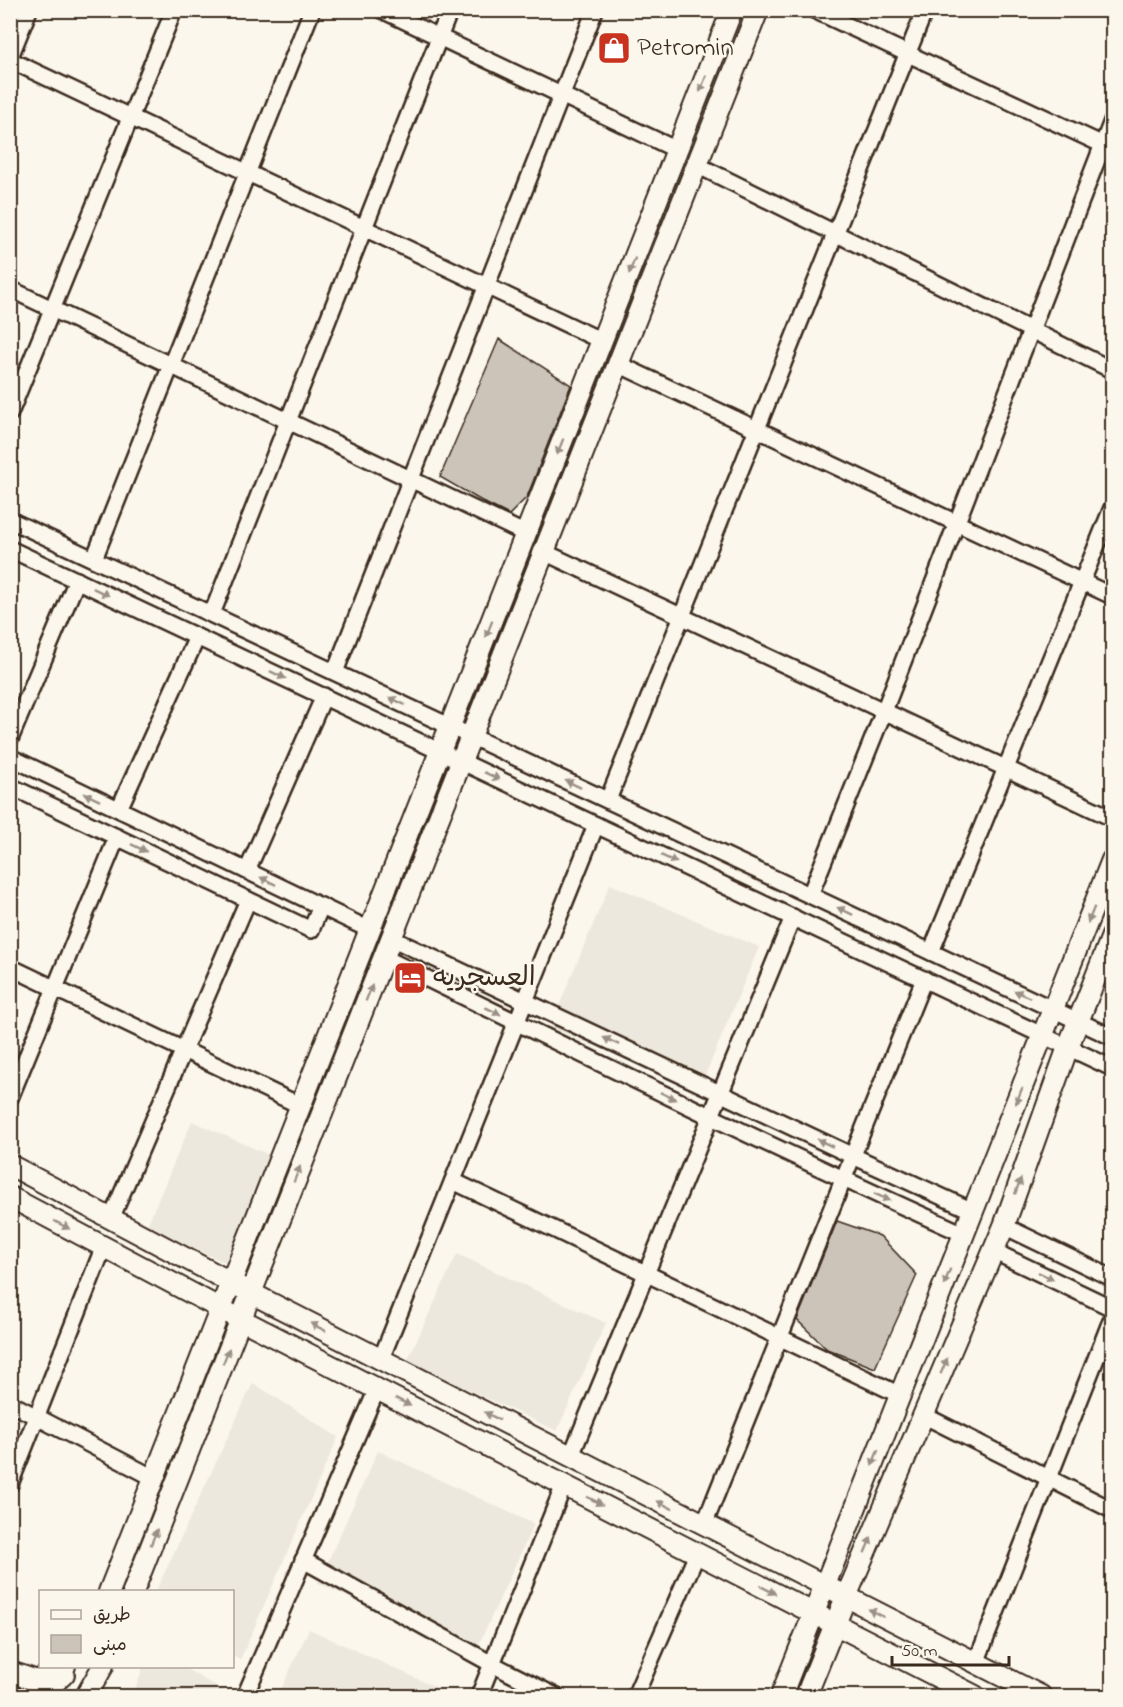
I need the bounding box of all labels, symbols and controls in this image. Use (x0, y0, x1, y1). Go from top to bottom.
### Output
place label: Petromin (637, 29, 734, 68)
shop icon: Petromin (596, 30, 632, 66)
one-way arrow (698, 76, 708, 94)
one-way arrow (627, 257, 636, 275)
one-way arrow (555, 439, 565, 457)
one-way arrow (93, 587, 110, 596)
one-way arrow (484, 620, 493, 638)
one-way arrow (269, 670, 286, 679)
one-way arrow (388, 697, 405, 706)
one-way arrow (484, 771, 501, 780)
one-way arrow (565, 780, 582, 789)
one-way arrow (84, 792, 101, 801)
one-way arrow (130, 843, 147, 852)
one-way arrow (660, 854, 677, 863)
one-way arrow (260, 876, 277, 886)
one-way arrow (1086, 906, 1096, 924)
one-way arrow (837, 907, 854, 916)
place label: العسجريه (433, 959, 535, 998)
hotel icon: العسجريه (392, 960, 428, 996)
one-way arrow (365, 984, 374, 1002)
one-way arrow (1013, 990, 1030, 999)
one-way arrow (484, 1006, 501, 1015)
one-way arrow (601, 1036, 619, 1046)
one-way arrow (1014, 1087, 1023, 1105)
one-way arrow (659, 1092, 676, 1101)
one-way arrow (816, 1138, 833, 1147)
one-way arrow (293, 1165, 303, 1183)
one-way arrow (1014, 1176, 1024, 1194)
one-way arrow (874, 1192, 892, 1202)
one-way arrow (54, 1220, 71, 1230)
one-way arrow (942, 1268, 951, 1286)
one-way arrow (1038, 1271, 1055, 1280)
one-way arrow (310, 1322, 327, 1332)
one-way arrow (222, 1347, 231, 1365)
one-way arrow (940, 1357, 949, 1375)
one-way arrow (394, 1397, 411, 1407)
one-way arrow (483, 1411, 500, 1421)
one-way arrow (870, 1450, 880, 1468)
one-way arrow (586, 1496, 603, 1506)
one-way arrow (657, 1500, 674, 1510)
one-way arrow (150, 1528, 159, 1546)
one-way arrow (863, 1536, 873, 1554)
one-way arrow (760, 1585, 777, 1595)
legend (39, 1590, 234, 1668)
text: طريق (93, 1603, 131, 1629)
one-way arrow (868, 1608, 885, 1618)
scale bar (892, 1629, 1009, 1667)
text: مبنى (93, 1633, 127, 1659)
text: 50 m (901, 1639, 938, 1665)

